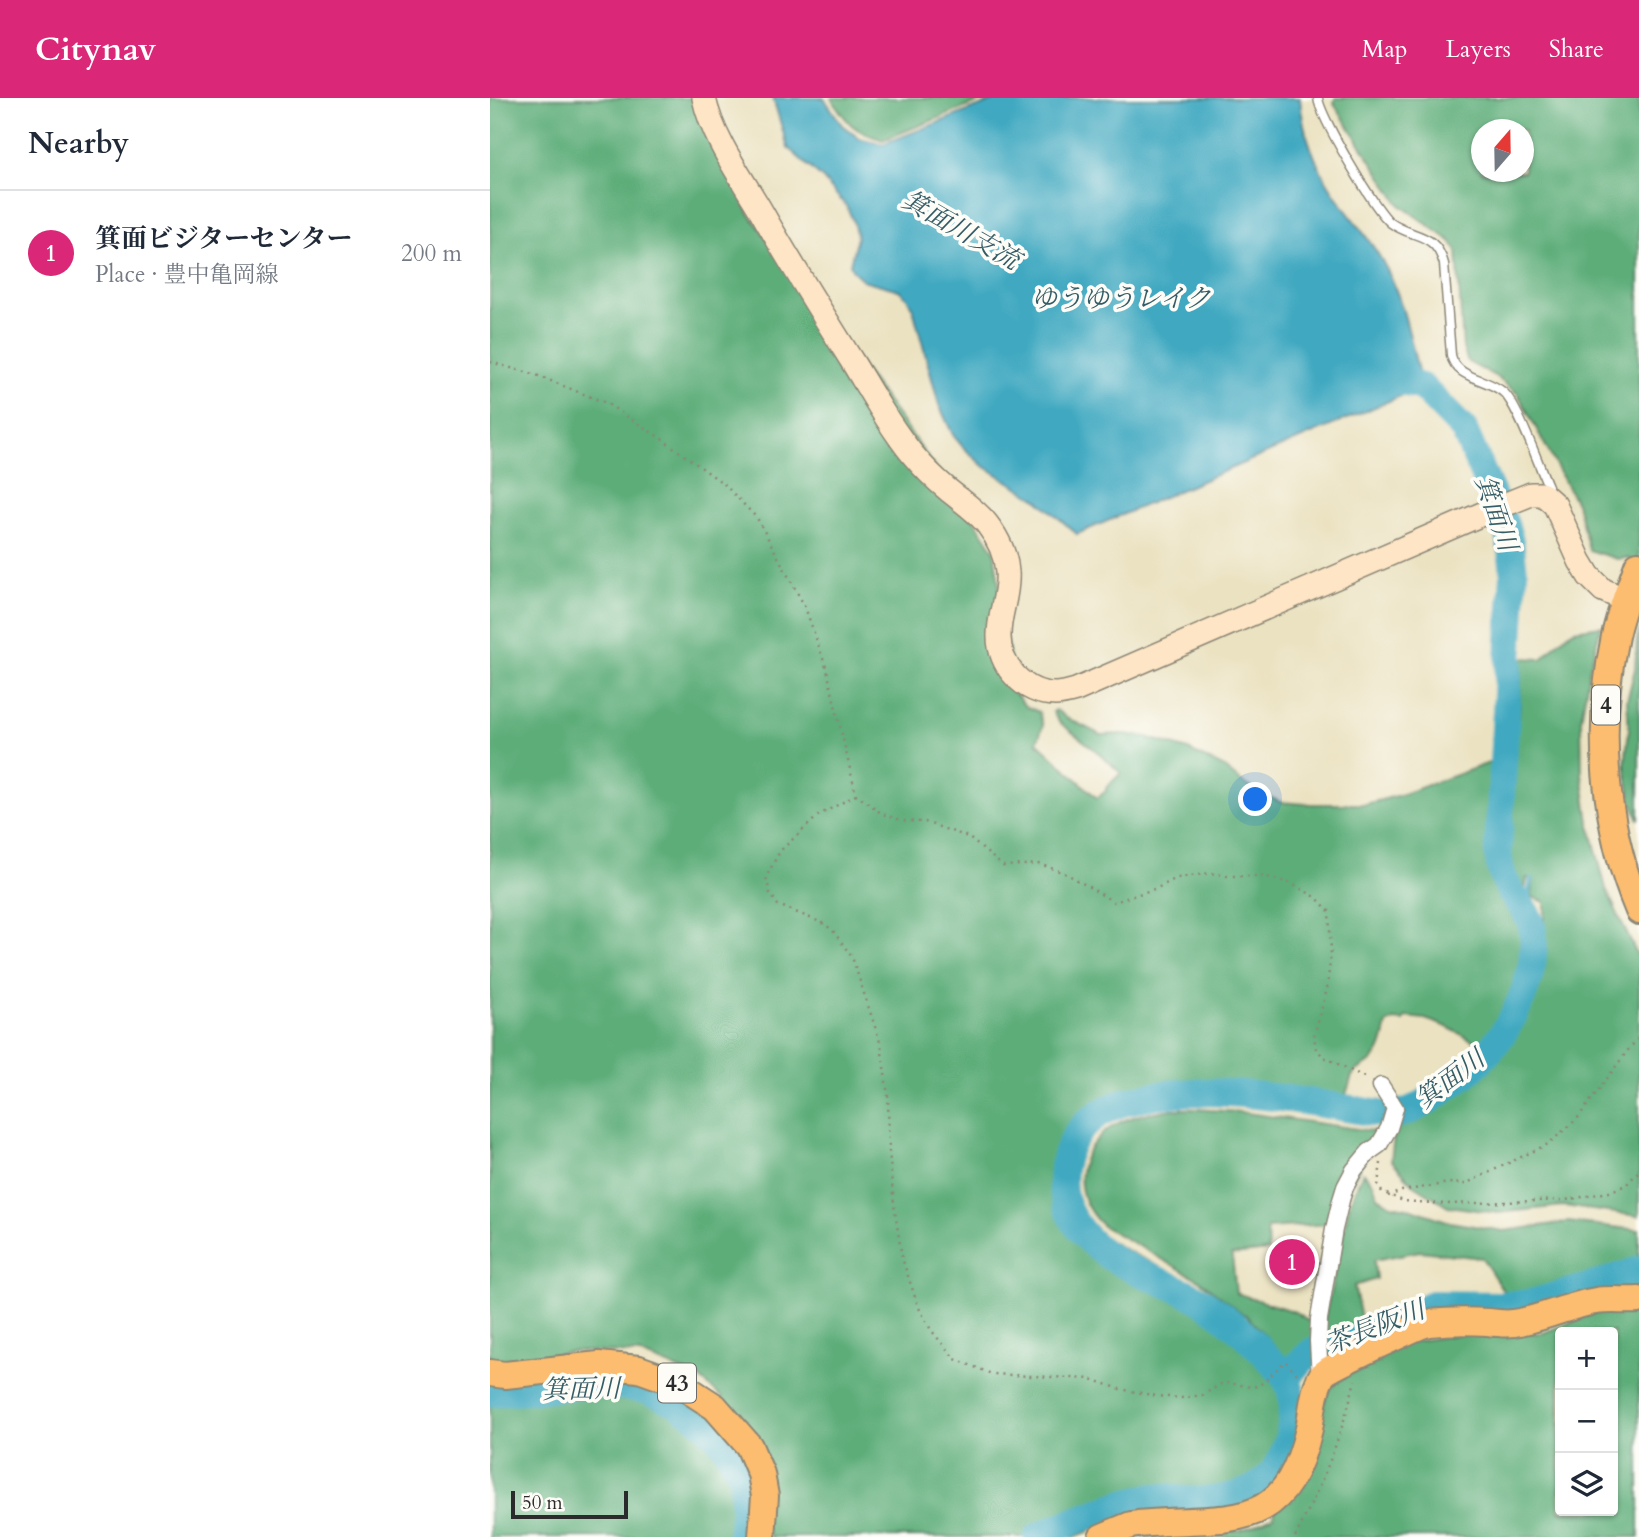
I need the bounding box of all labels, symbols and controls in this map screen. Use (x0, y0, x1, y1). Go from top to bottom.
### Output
text: Citynav (35, 27, 156, 72)
text: Map (1362, 33, 1408, 66)
text: Layers (1446, 33, 1511, 66)
text: Share (1549, 33, 1604, 66)
north arrow (1471, 119, 1534, 182)
text: Nearby (28, 123, 129, 164)
water label: 箕面川支流 (896, 182, 1029, 280)
text: 箕面ビジターセンター (95, 221, 352, 256)
text: 1 (45, 238, 57, 269)
text: 200 m (401, 238, 462, 269)
text: Place · 豊中亀岡線 (95, 259, 279, 290)
water label: ゆうゆうレイク (1031, 281, 1211, 316)
water label: 箕面川 (1467, 470, 1526, 558)
road number: 4 (1592, 685, 1620, 724)
your location (1238, 782, 1272, 816)
water label: 箕面川 (1408, 1040, 1494, 1116)
pin: 1 (1269, 1236, 1315, 1288)
water label: 茶長阪川 (1320, 1291, 1433, 1362)
map controls (1555, 1327, 1618, 1516)
button: + (1555, 1327, 1618, 1390)
road number: 43 (658, 1364, 696, 1402)
water label: 箕面川 (542, 1371, 623, 1407)
button: − (1555, 1390, 1618, 1453)
button: layers (1555, 1453, 1618, 1516)
scale bar (511, 1488, 628, 1520)
text: 50 m (522, 1490, 563, 1516)

